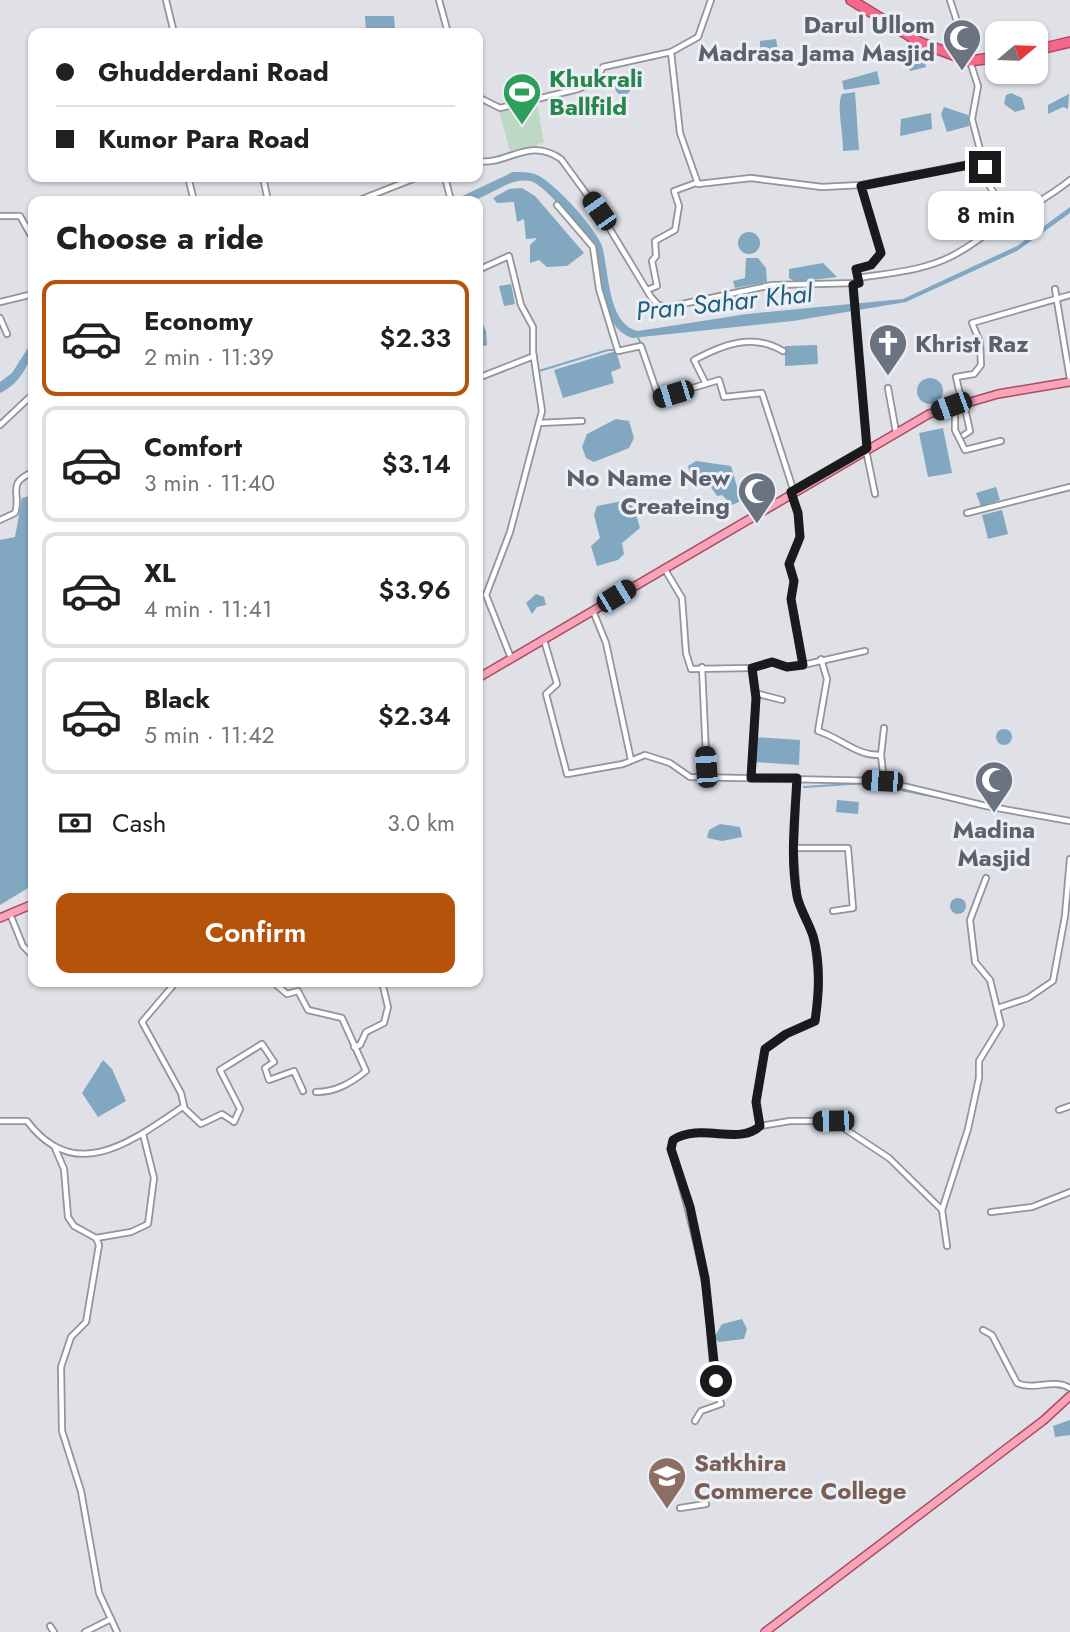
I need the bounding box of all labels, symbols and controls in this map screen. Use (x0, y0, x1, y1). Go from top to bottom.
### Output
place label: Darul Ullom Madrasa Jama Masjid (698, 7, 935, 70)
mosque icon: Darul Ullom Madrasa Jama Masjid (941, 17, 983, 72)
north arrow (985, 21, 1048, 84)
map controls (985, 21, 1048, 84)
text: Ghudderdani Road (98, 53, 329, 91)
place label: Khukrali Ballfild (549, 61, 643, 124)
sports icon: Khukrali Ballfild (501, 71, 543, 126)
text: Kumor Para Road (98, 120, 310, 158)
route end (969, 151, 1001, 183)
car (579, 188, 620, 234)
callout: 8 min (927, 192, 1043, 241)
text: 8 min (957, 198, 1015, 232)
text: Choose a ride (56, 215, 264, 261)
water label: Pran Sahar Khal (634, 274, 815, 330)
text: Economy (144, 302, 253, 340)
icon: car (60, 307, 123, 370)
text: $2.33 (380, 319, 451, 357)
church icon: Khrist Raz (867, 322, 909, 377)
place label: Khrist Raz (915, 326, 1029, 361)
text: 2 min · 11:39 (144, 340, 274, 374)
car (650, 378, 697, 410)
car (928, 389, 975, 423)
text: Comfort (144, 428, 242, 466)
icon: car (60, 433, 123, 496)
text: $3.14 (382, 445, 451, 483)
place label: No Name New Createing (566, 460, 731, 523)
text: 3 min · 11:40 (144, 466, 275, 500)
mosque icon: No Name New Createing (736, 470, 778, 525)
text: XL (144, 554, 176, 592)
icon: car (60, 559, 123, 622)
text: $3.96 (379, 571, 451, 609)
car (593, 576, 640, 616)
text: 4 min · 11:41 (144, 592, 272, 626)
text: Black (144, 680, 210, 718)
icon: car (60, 685, 123, 748)
text: $2.34 (378, 697, 451, 735)
text: 5 min · 11:42 (144, 718, 275, 752)
car (695, 745, 718, 789)
mosque icon: Madina Masjid (973, 759, 1015, 814)
car (861, 769, 904, 793)
icon: cash (56, 804, 94, 842)
text: Cash (112, 804, 166, 842)
text: 3.0 km (387, 806, 455, 840)
place label: Madina Masjid (953, 812, 1035, 875)
button: Confirm (56, 893, 455, 973)
car (812, 1110, 855, 1132)
route start (700, 1365, 732, 1397)
place label: Satkhira Commerce College (694, 1445, 907, 1508)
school or university icon: Satkhira Commerce College (646, 1455, 688, 1510)

